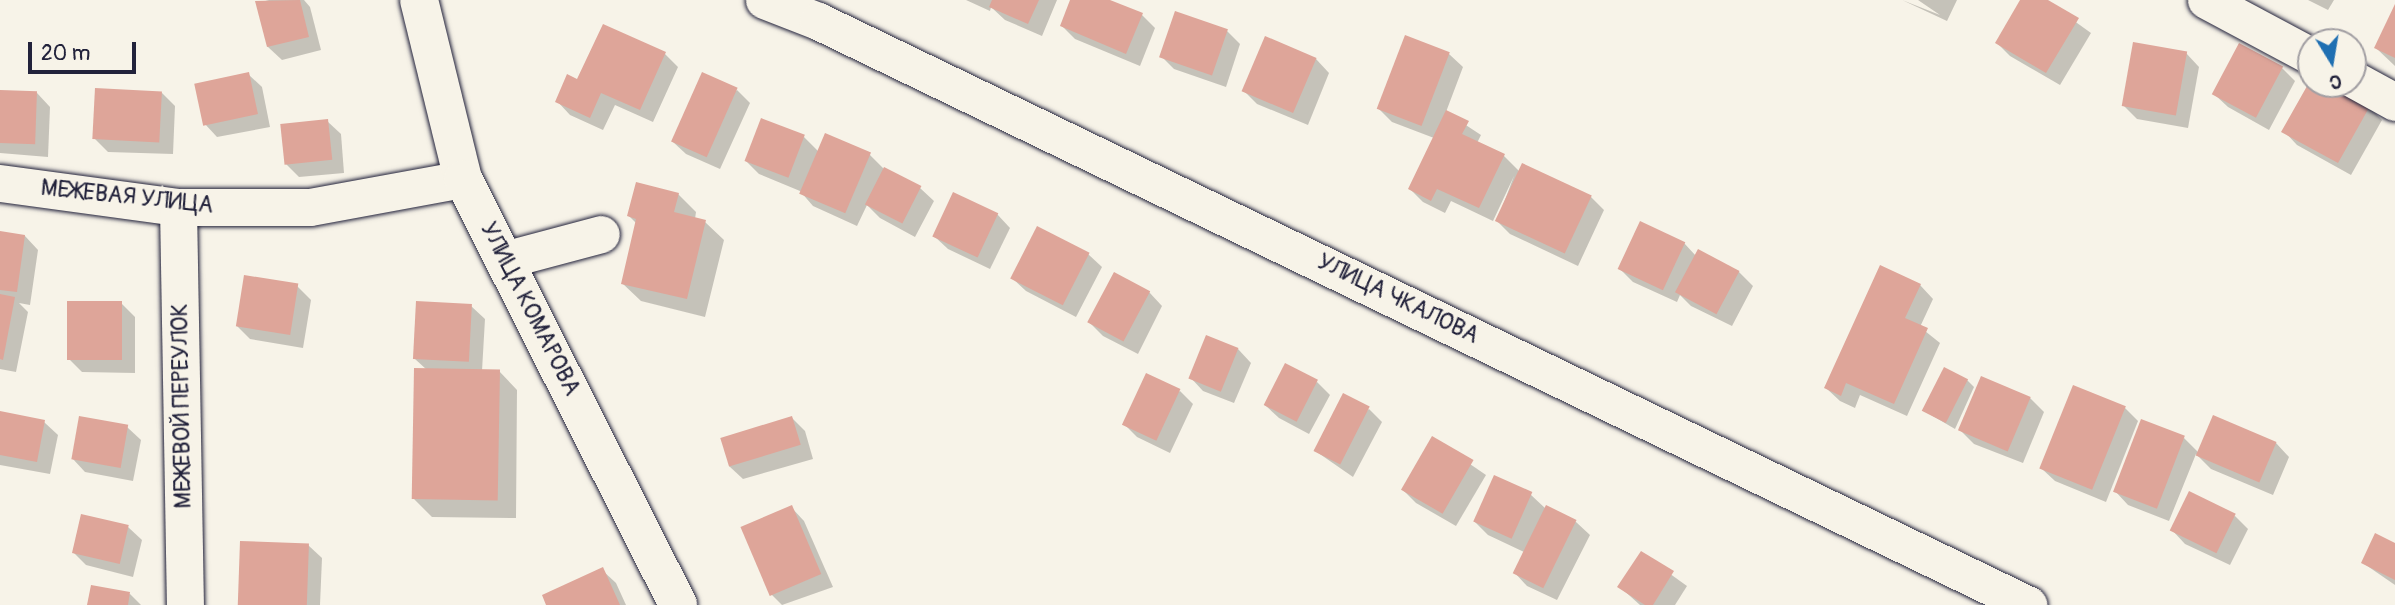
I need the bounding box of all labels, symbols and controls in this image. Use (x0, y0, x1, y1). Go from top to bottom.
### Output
scale bar (32, 28, 140, 72)
north arrow (2297, 28, 2367, 98)
text: 20 m (41, 40, 90, 67)
text: С (2328, 69, 2344, 95)
street label: МЕЖЕВАЯ УЛИЦА (39, 174, 215, 220)
street label: УЛИЦА КОМАРОВА (474, 218, 586, 400)
street label: УЛИЦА ЧКАЛОВА (1313, 248, 1483, 350)
street label: МЕЖЕВОЙ ПЕРЕУЛОК (166, 303, 198, 509)

